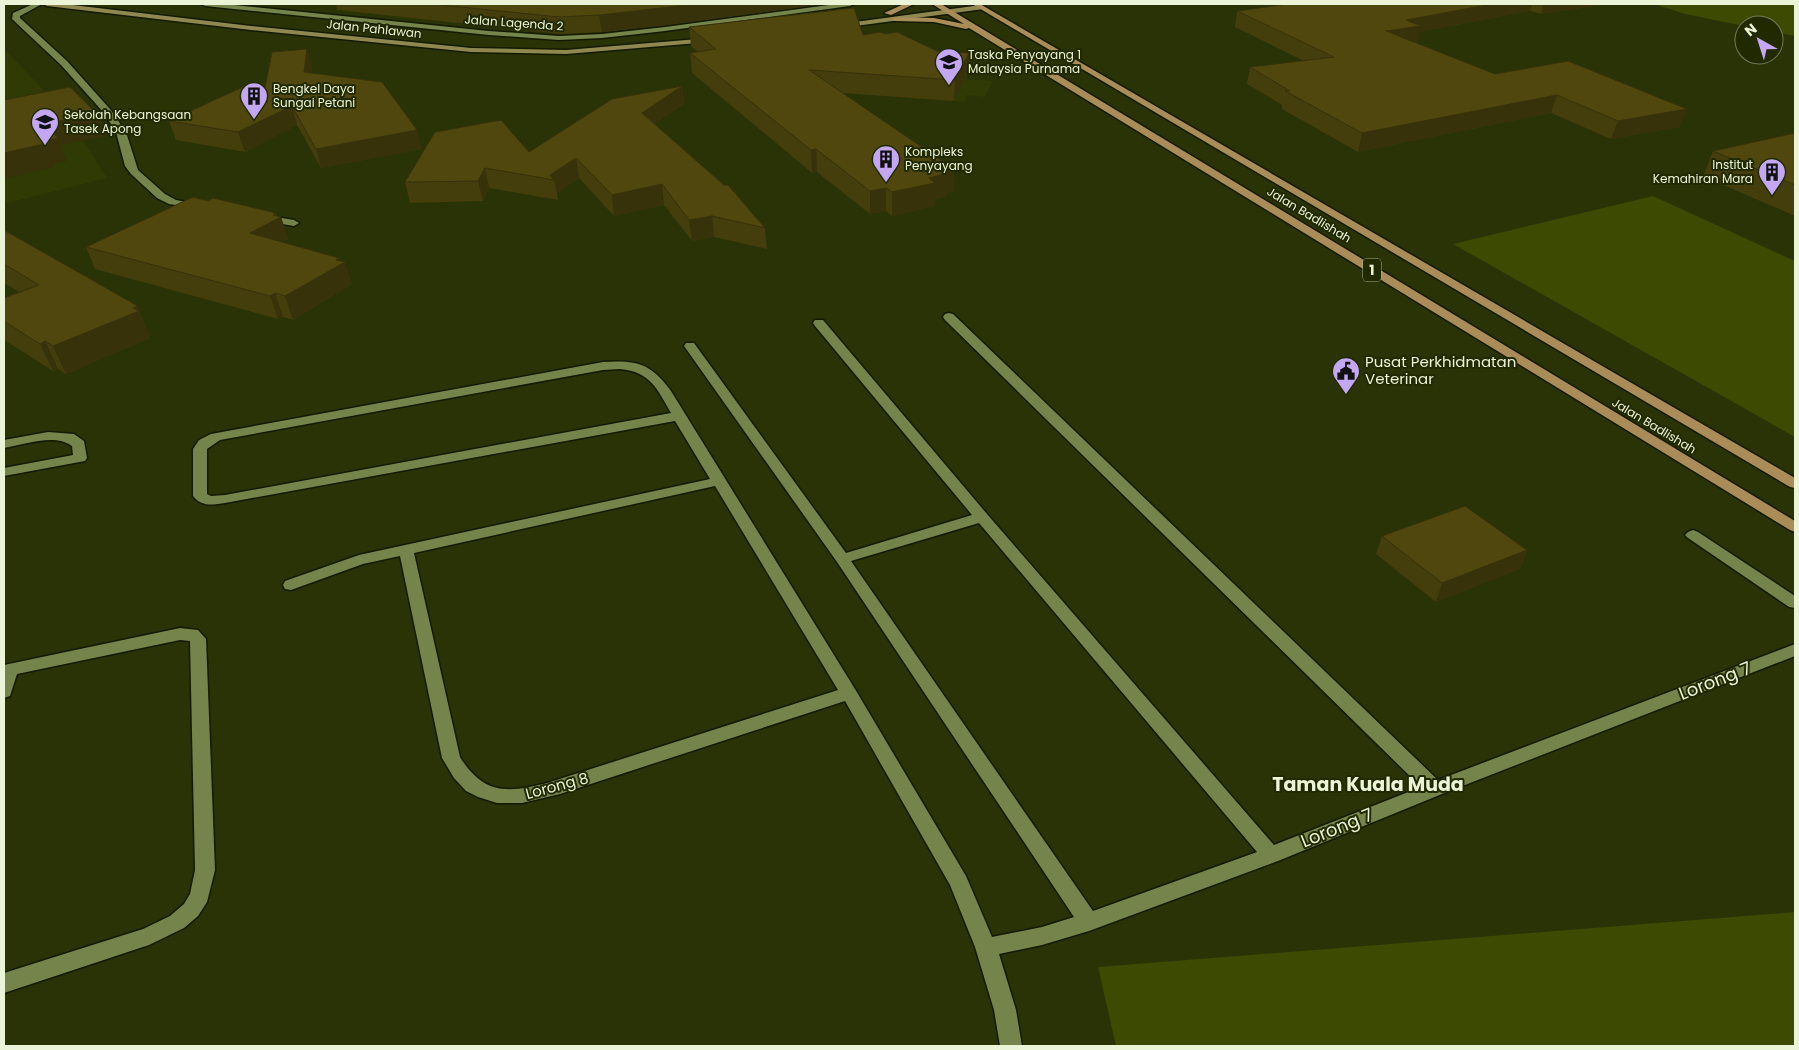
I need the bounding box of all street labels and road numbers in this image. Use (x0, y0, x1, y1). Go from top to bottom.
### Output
street label: Jalan Lagenda 2 (464, 11, 564, 34)
street label: Jalan Pahlawan (325, 15, 423, 42)
street label: Jalan Badlishah (1264, 183, 1355, 246)
road number: 1 (1363, 258, 1381, 282)
street label: Jalan Badlishah (1609, 394, 1700, 457)
street label: Lorong 7 (1675, 655, 1755, 706)
street label: Lorong 8 (523, 767, 591, 804)
street label: Lorong 7 (1297, 802, 1377, 853)

